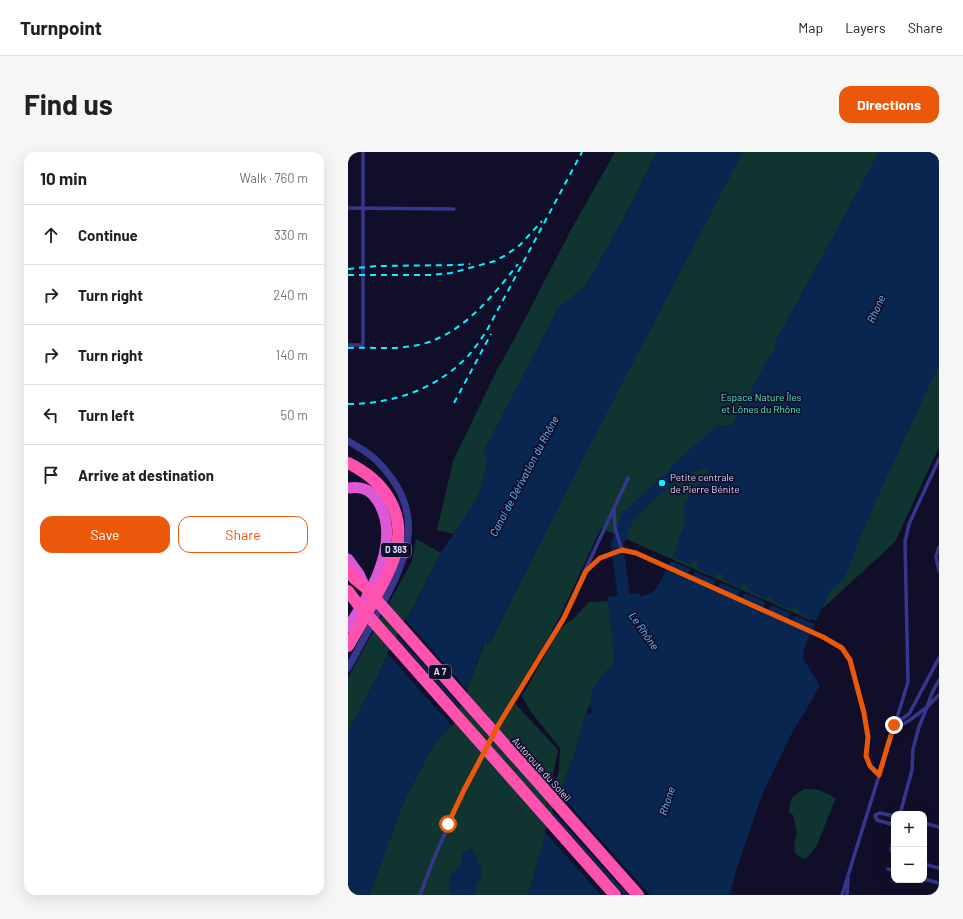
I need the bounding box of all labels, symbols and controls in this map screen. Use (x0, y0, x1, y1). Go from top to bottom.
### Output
text: Turnpoint (20, 16, 102, 39)
text: Map (798, 19, 823, 36)
text: Layers (845, 19, 886, 36)
text: Share (908, 19, 943, 36)
button: Directions (839, 86, 939, 123)
text: Find us (24, 87, 113, 121)
text: 10 min (40, 168, 87, 188)
text: Walk · 760 m (240, 170, 308, 186)
icon: ahead (40, 224, 62, 246)
text: Continue (78, 226, 138, 244)
text: 330 m (274, 227, 308, 243)
icon: right (40, 284, 62, 306)
text: Turn right (78, 286, 143, 304)
text: 240 m (273, 287, 308, 303)
water label: Rhone (864, 292, 888, 325)
icon: right (40, 344, 62, 366)
text: Turn right (78, 346, 143, 364)
text: 140 m (276, 347, 308, 363)
park label: Espace Nature Îles et Lônes du Rhône (721, 391, 802, 415)
icon: left (40, 404, 62, 426)
text: Turn left (78, 406, 134, 424)
text: 50 m (281, 407, 308, 423)
water label: Canal de Dérivation du Rhône (486, 413, 561, 538)
icon: arrive (40, 464, 62, 486)
text: Arrive at destination (78, 466, 214, 484)
place label: Petite centrale de Pierre Bénite (670, 471, 740, 495)
marker: Petite centrale de Pierre Bénite (657, 478, 667, 488)
button: Save (40, 516, 170, 553)
button: Share (178, 516, 308, 553)
road number: D 383 (381, 543, 411, 557)
water label: Le Rhône (627, 609, 662, 652)
road number: A 7 (429, 665, 451, 679)
route end (885, 716, 903, 734)
street label: Autoroute du Soleil (510, 734, 574, 804)
water label: Rhone (656, 785, 677, 817)
map controls (891, 811, 927, 883)
button: + (891, 811, 927, 847)
route start (439, 815, 457, 833)
button: − (891, 847, 927, 883)

